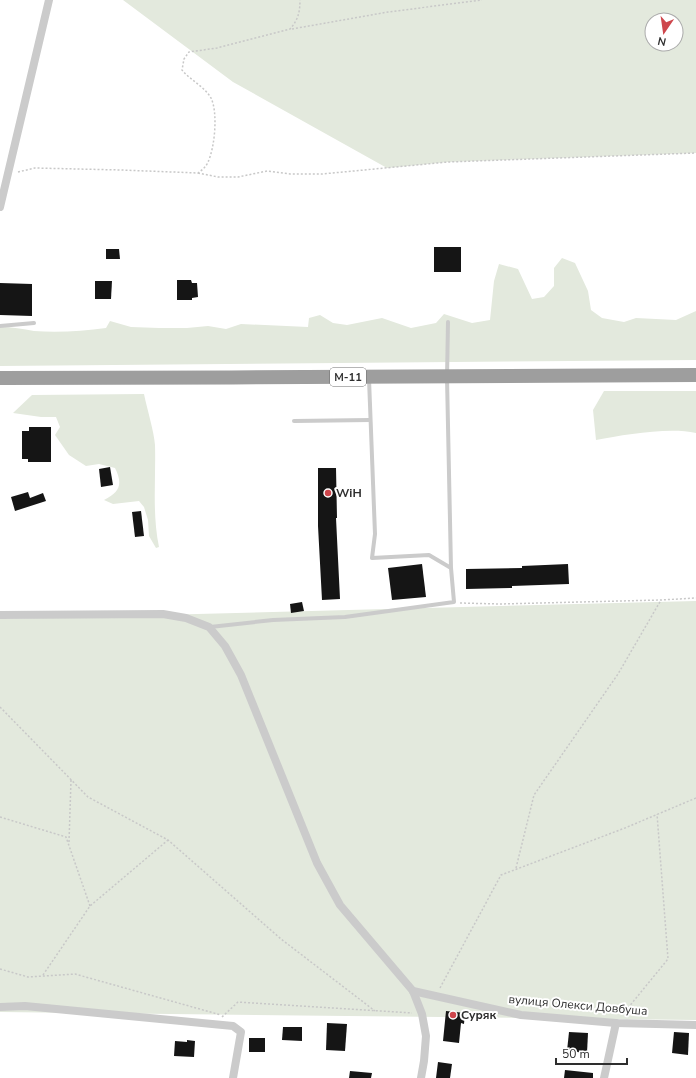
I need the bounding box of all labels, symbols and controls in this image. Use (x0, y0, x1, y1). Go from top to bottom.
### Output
north arrow (644, 12, 684, 52)
text: N (656, 33, 668, 49)
road number: М-11 (330, 368, 366, 386)
place label: WiH (336, 485, 362, 501)
marker: WiH (323, 488, 333, 498)
street label: вулиця Олекси Довбуша (508, 991, 648, 1019)
place label: Суряк (461, 1007, 497, 1023)
marker: Суряк (448, 1010, 458, 1020)
scale bar (556, 1040, 627, 1066)
text: 50 m (562, 1046, 590, 1062)

